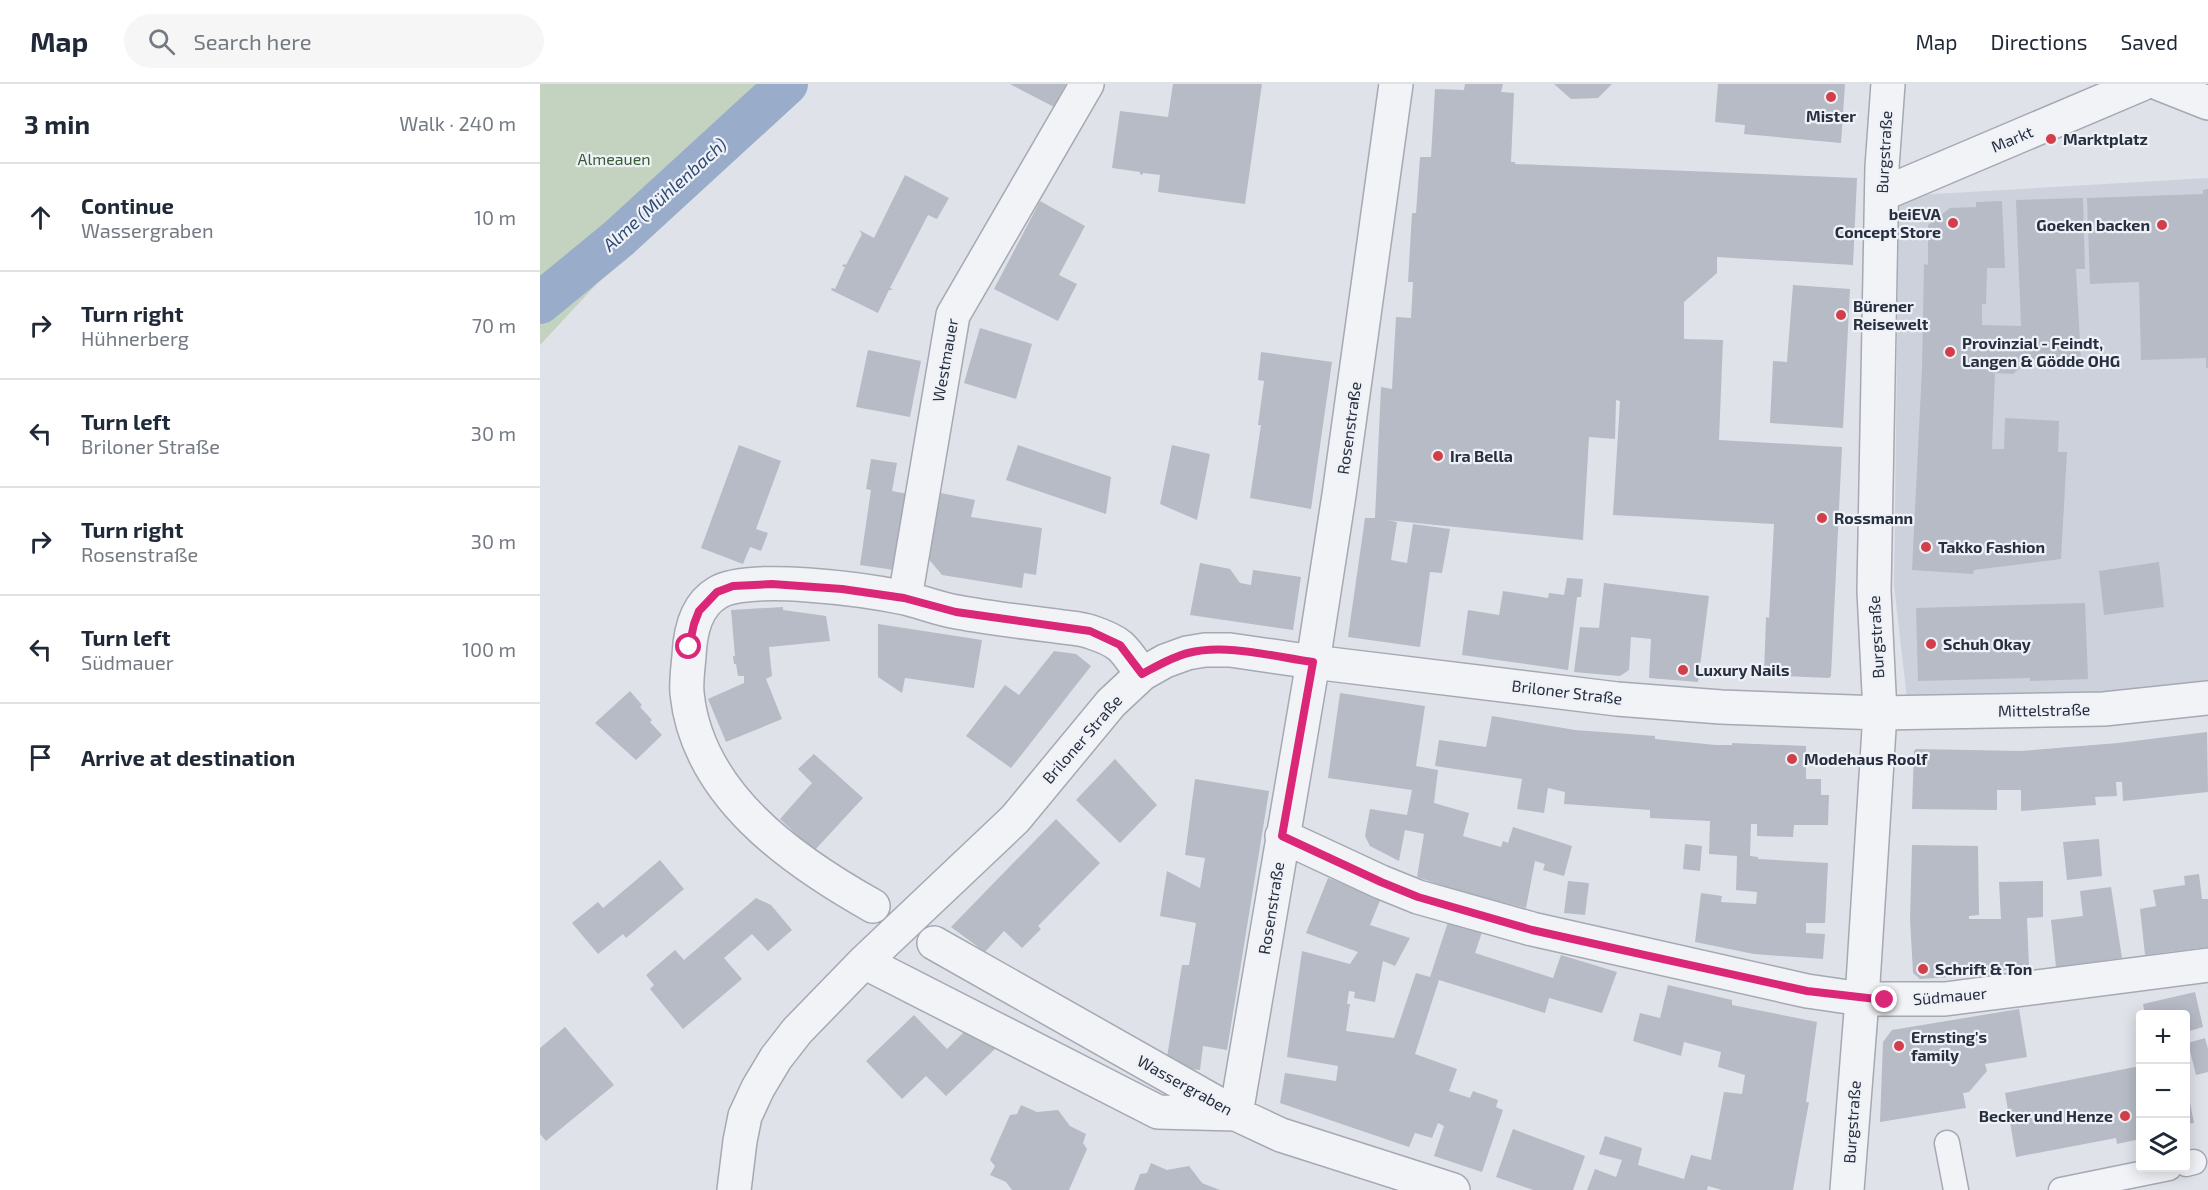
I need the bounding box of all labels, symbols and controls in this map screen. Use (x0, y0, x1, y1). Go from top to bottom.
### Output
search box (124, 14, 544, 68)
text: Map (30, 24, 88, 58)
icon: search (145, 25, 178, 58)
text: Search here (193, 28, 312, 54)
text: Map (1915, 29, 1958, 54)
text: Directions (1991, 29, 2087, 54)
text: Saved (2120, 29, 2178, 54)
marker: Mister (1824, 90, 1838, 104)
place label: Mister (1806, 106, 1856, 125)
text: 3 min (24, 108, 90, 139)
street label: Burgstraße (1872, 110, 1895, 194)
text: Walk · 240 m (399, 111, 516, 135)
street label: Markt (1988, 121, 2036, 156)
place label: Marktplatz (2063, 129, 2148, 148)
marker: Marktplatz (2044, 132, 2058, 146)
water label: Alme (Mühlenbach) (597, 133, 731, 256)
park label: Almeauen (577, 149, 651, 168)
text: Continue (81, 192, 174, 218)
icon: ahead (24, 201, 57, 234)
place label: beiEVA Concept Store (1835, 204, 1942, 241)
text: 10 m (474, 205, 516, 229)
place label: Goeken backen (2036, 215, 2150, 234)
marker: beiEVA Concept Store (1946, 216, 1960, 230)
text: Wassergraben (81, 218, 214, 242)
marker: Goeken backen (2155, 218, 2169, 232)
place label: Bürener Reisewelt (1853, 296, 1929, 333)
text: Turn right (81, 300, 183, 326)
marker: Bürener Reisewelt (1834, 308, 1848, 322)
icon: right (24, 309, 57, 342)
text: 70 m (472, 313, 516, 337)
street label: Westmauer (928, 316, 961, 403)
text: Hühnerberg (81, 326, 189, 350)
place label: Provinzial - Feindt, Langen & Gödde OHG (1962, 333, 2120, 370)
marker: Provinzial - Feindt, Langen & Gödde OHG (1943, 345, 1957, 359)
street label: Rosenstraße (1333, 380, 1364, 476)
text: Turn left (81, 408, 170, 434)
icon: left (24, 417, 57, 450)
text: 30 m (471, 421, 516, 445)
text: Briloner Straße (81, 434, 220, 458)
place label: Ira Bella (1450, 446, 1513, 465)
marker: Ira Bella (1431, 449, 1445, 463)
place label: Rossmann (1834, 508, 1913, 527)
marker: Rossmann (1815, 511, 1829, 525)
text: Turn right (81, 516, 183, 542)
icon: right (24, 525, 57, 558)
text: 30 m (471, 529, 516, 553)
place label: Takko Fashion (1938, 537, 2045, 556)
marker: Takko Fashion (1919, 540, 1933, 554)
text: Rosenstraße (81, 542, 198, 566)
street label: Burgstraße (1864, 595, 1887, 679)
text: Turn left (81, 624, 170, 650)
icon: left (24, 633, 57, 666)
route start (675, 633, 701, 659)
place label: Schuh Okay (1943, 634, 2031, 654)
text: 100 m (462, 637, 516, 661)
marker: Schuh Okay (1924, 637, 1938, 651)
text: Südmauer (81, 650, 174, 674)
place label: Luxury Nails (1695, 660, 1789, 680)
marker: Luxury Nails (1676, 663, 1690, 677)
street label: Briloner Straße (1511, 675, 1623, 708)
street label: Briloner Straße (1038, 690, 1125, 787)
street label: Mittelstraße (1998, 699, 2090, 720)
icon: arrive (24, 741, 57, 774)
text: Arrive at destination (81, 744, 295, 770)
place label: Modehaus Roolf (1804, 749, 1928, 768)
marker: Modehaus Roolf (1785, 752, 1799, 766)
street label: Rosenstraße (1254, 860, 1287, 956)
place label: Schrift & Ton (1935, 959, 2032, 978)
marker: Schrift & Ton (1916, 962, 1930, 976)
street label: Südmauer (1912, 983, 1988, 1008)
route end (1871, 986, 1897, 1012)
map controls (2136, 1010, 2190, 1172)
button: + (2136, 1010, 2190, 1064)
place label: Ernsting's family (1911, 1027, 1987, 1065)
marker: Ernsting's family (1892, 1039, 1906, 1053)
street label: Wassergraben (1134, 1051, 1236, 1119)
button: − (2136, 1064, 2190, 1118)
street label: Burgstraße (1839, 1080, 1864, 1164)
place label: Becker und Henze (1979, 1106, 2113, 1125)
marker: Becker und Henze (2118, 1109, 2132, 1123)
button: layers (2136, 1118, 2190, 1172)

